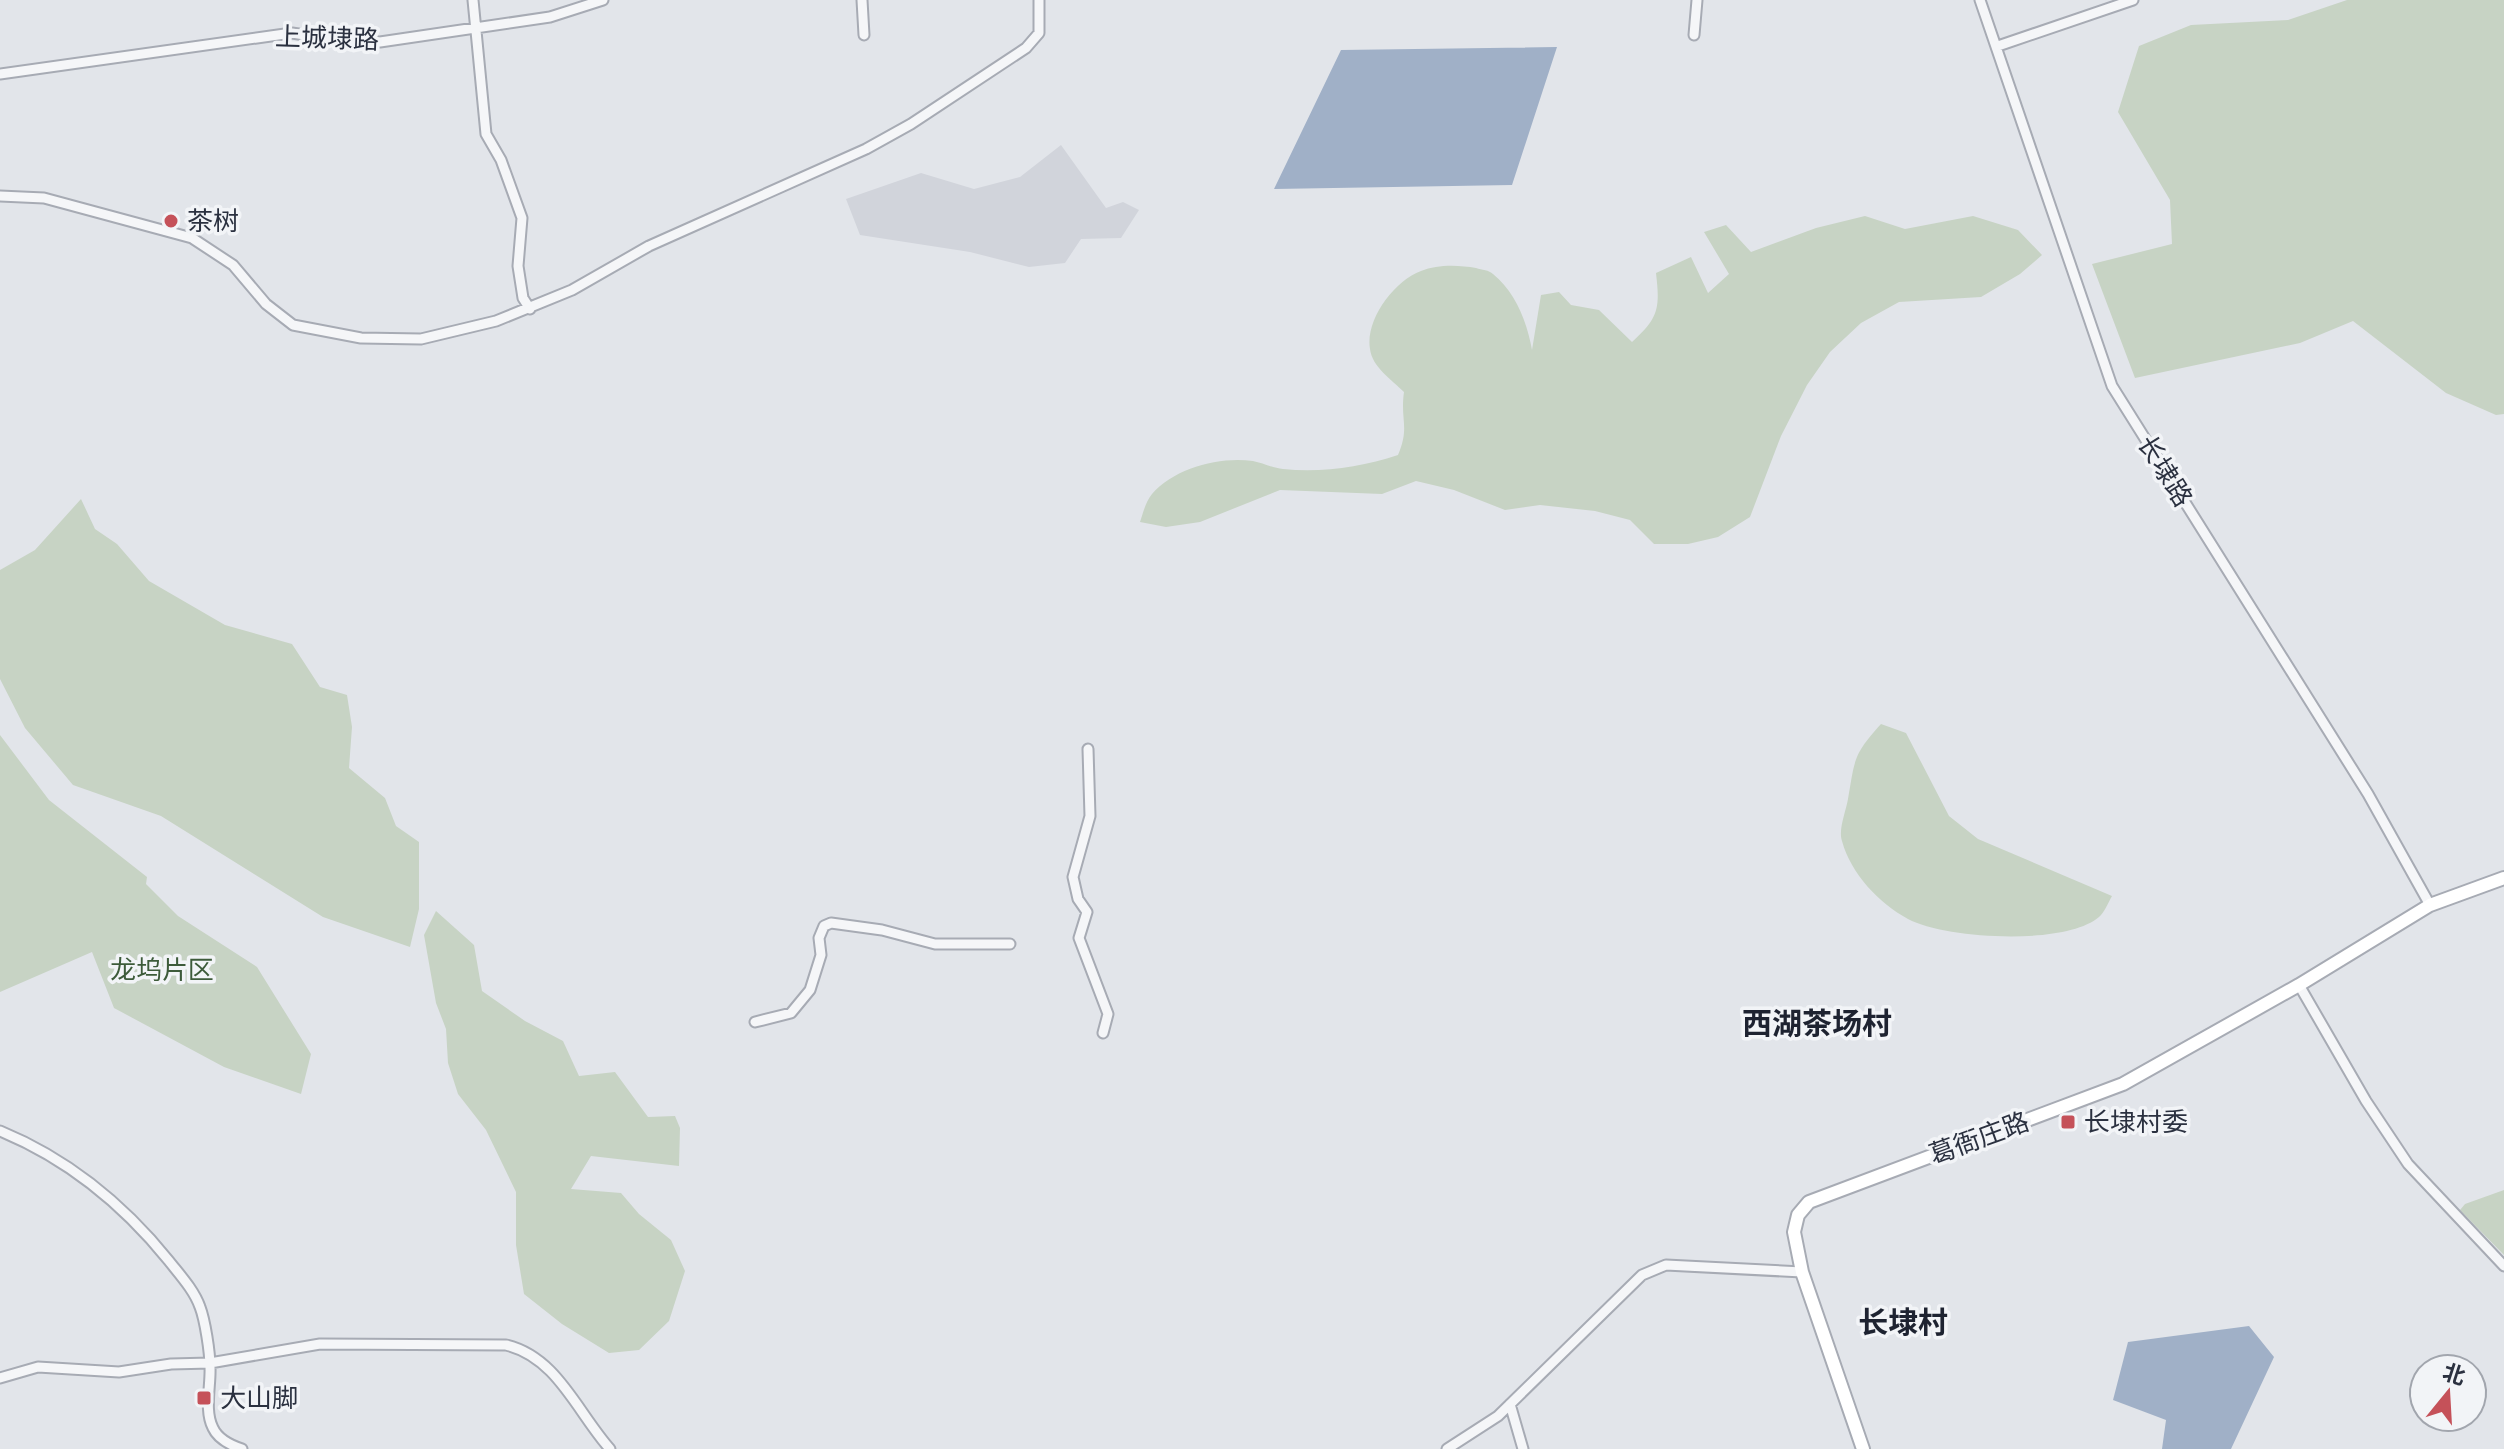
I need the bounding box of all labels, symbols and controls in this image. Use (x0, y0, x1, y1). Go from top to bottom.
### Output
street label: 上城埭路 (275, 19, 380, 54)
place label: 茶树 (187, 204, 239, 235)
marker: 茶树 (162, 212, 180, 230)
street label: 长埭路 (2132, 429, 2200, 511)
park label: 龙坞片区 (110, 953, 214, 984)
district label: 西湖茶场村 (1742, 1004, 1892, 1040)
street label: 葛衙庄路 (1924, 1104, 2033, 1169)
place label: 长埭村委 (2084, 1105, 2188, 1136)
marker: 长埭村委 (2059, 1113, 2077, 1131)
district label: 长埭村 (1858, 1303, 1948, 1339)
north arrow (2408, 1353, 2488, 1433)
text: 北 (2440, 1357, 2469, 1389)
place label: 大山脚 (220, 1381, 298, 1412)
marker: 大山脚 (195, 1389, 213, 1407)

